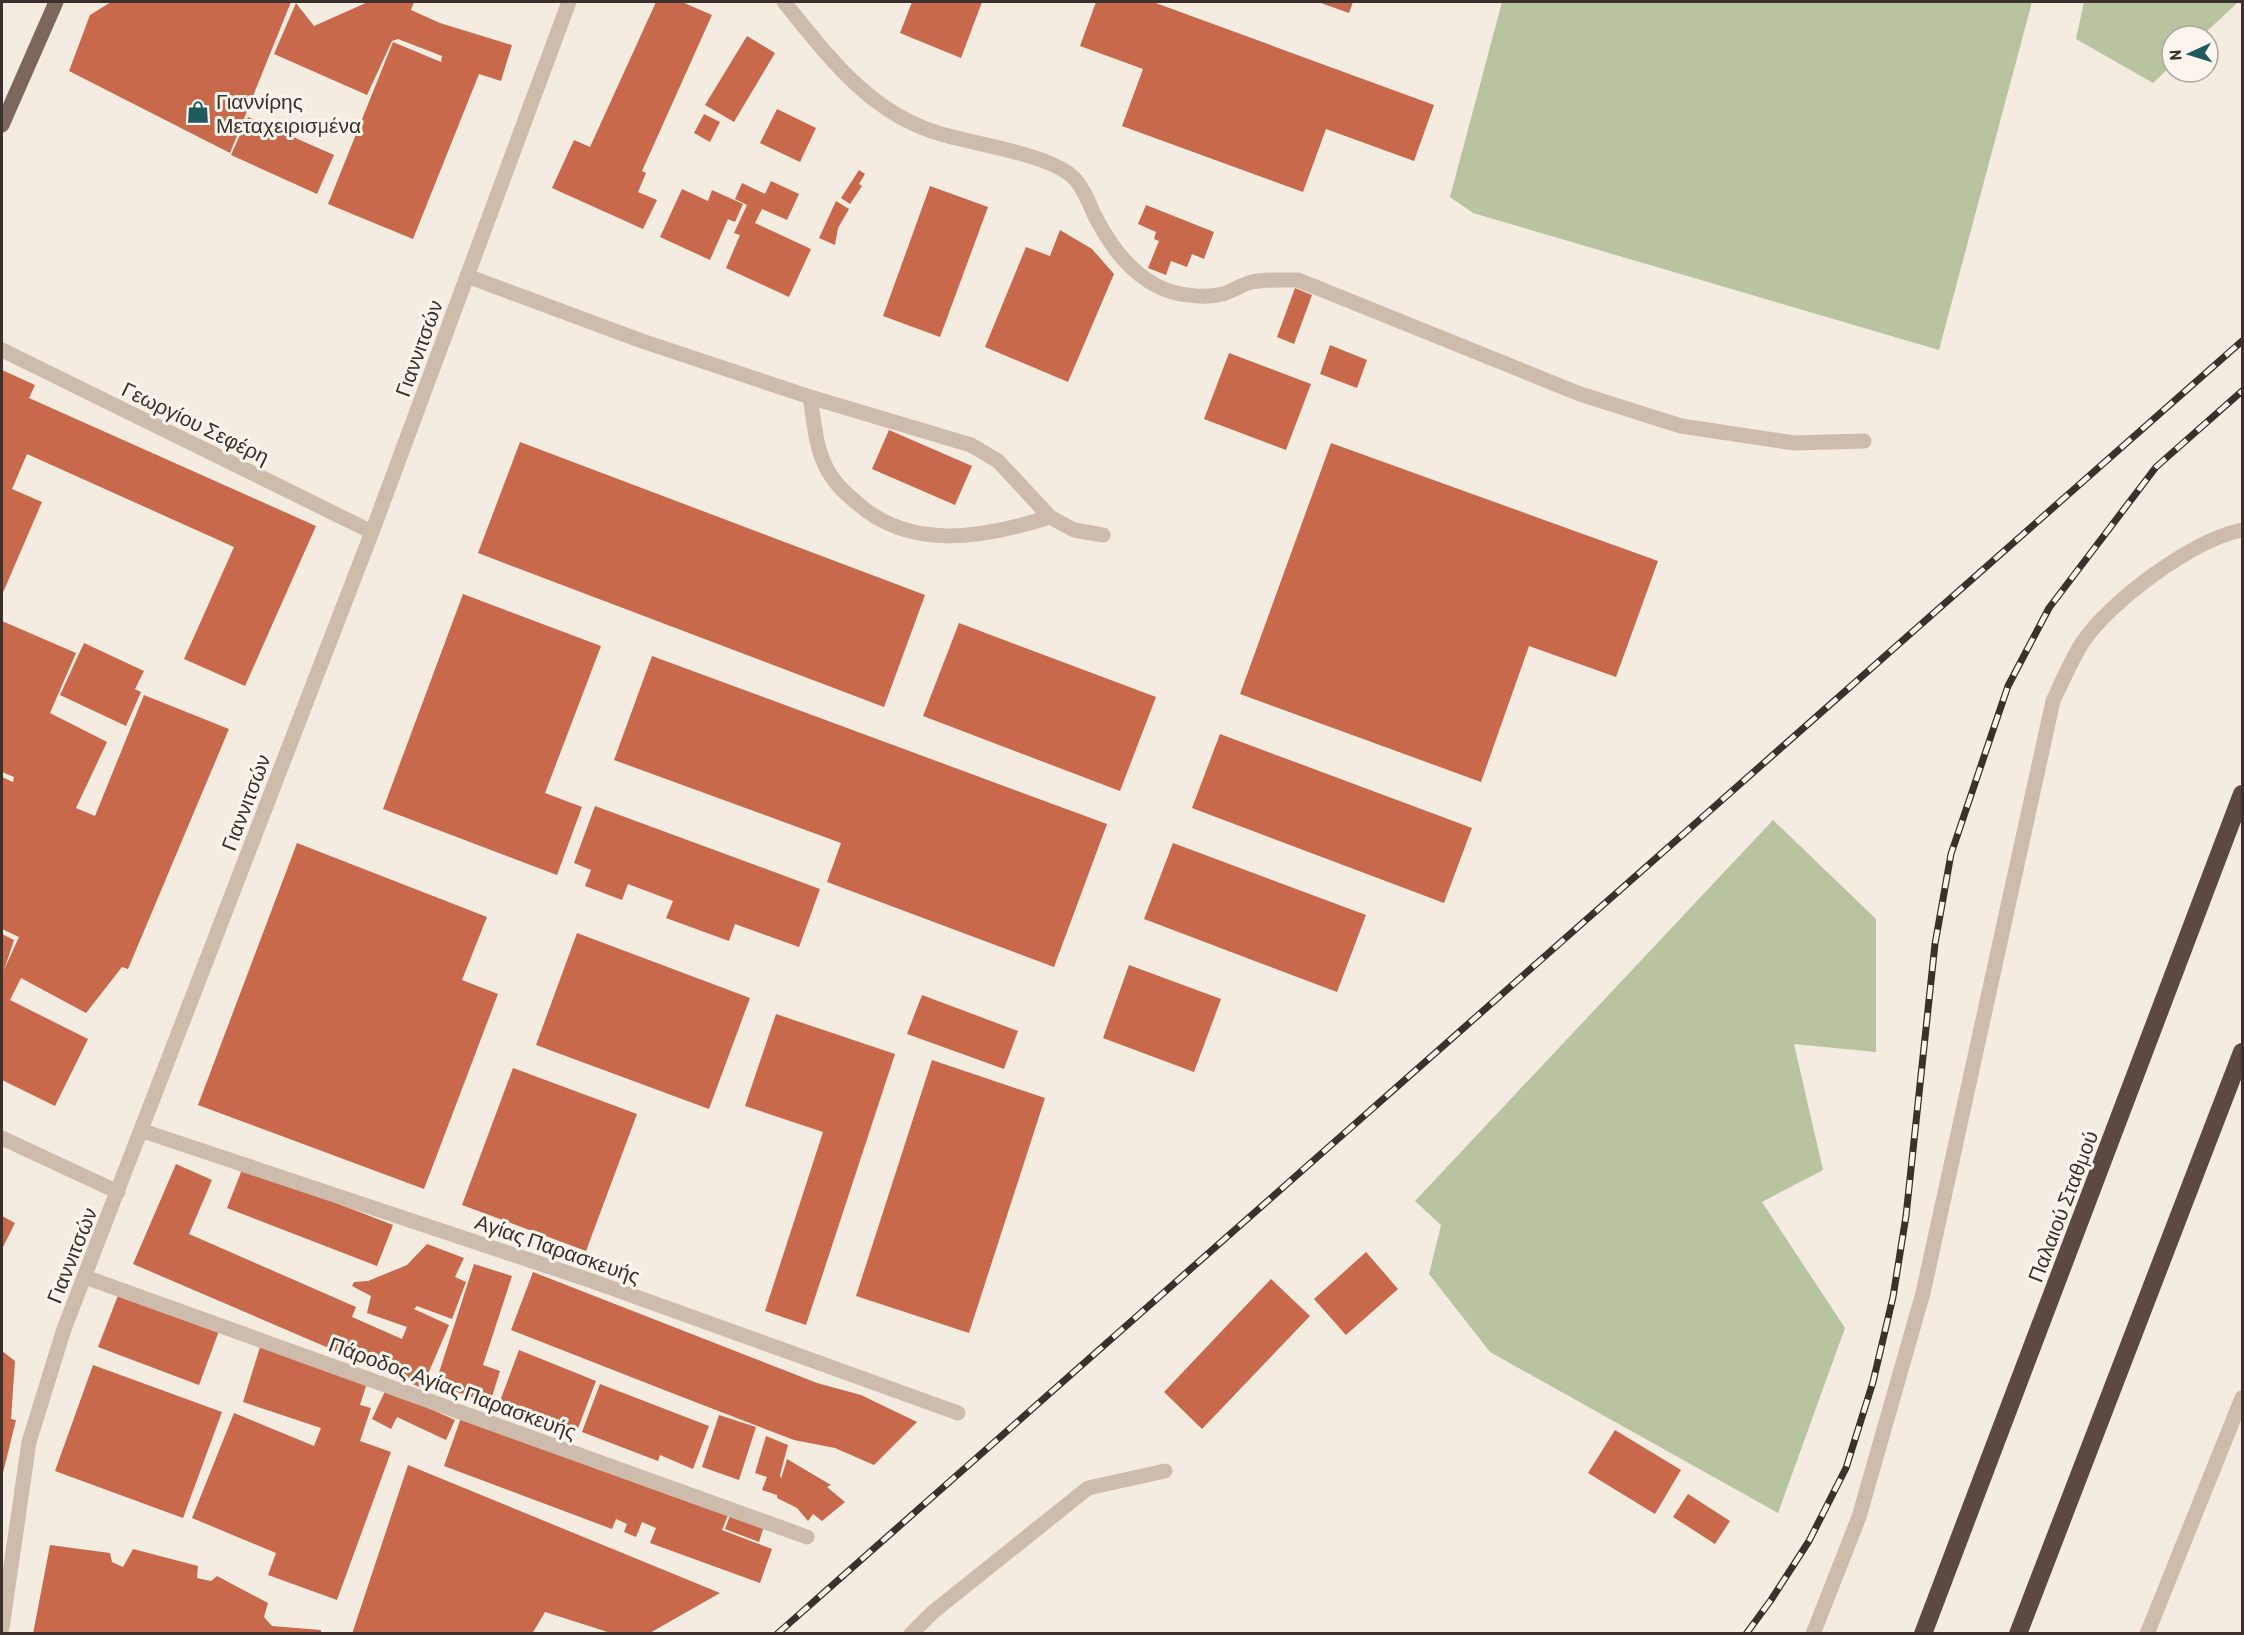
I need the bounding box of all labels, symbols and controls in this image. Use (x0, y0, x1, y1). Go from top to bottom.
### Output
north arrow (2160, 24, 2220, 84)
text: N (2165, 49, 2184, 61)
place label: Γιαννίρης Μεταχειρισμένα (216, 88, 361, 137)
shop icon: Γιαννίρης Μεταχειρισμένα (185, 99, 211, 125)
street label: Γιαννιτσών (389, 296, 447, 400)
street label: Γεωργίου Σεφέρη (118, 376, 274, 468)
street label: Γιαννιτσών (215, 750, 275, 854)
street label: Παλαιού Σταθμού (2022, 1127, 2102, 1285)
street label: Γιαννιτσών (40, 1203, 102, 1307)
street label: Αγίας Παρασκευής (472, 1208, 644, 1288)
street label: Πάροδος Αγίας Παρασκευής (326, 1331, 580, 1443)

